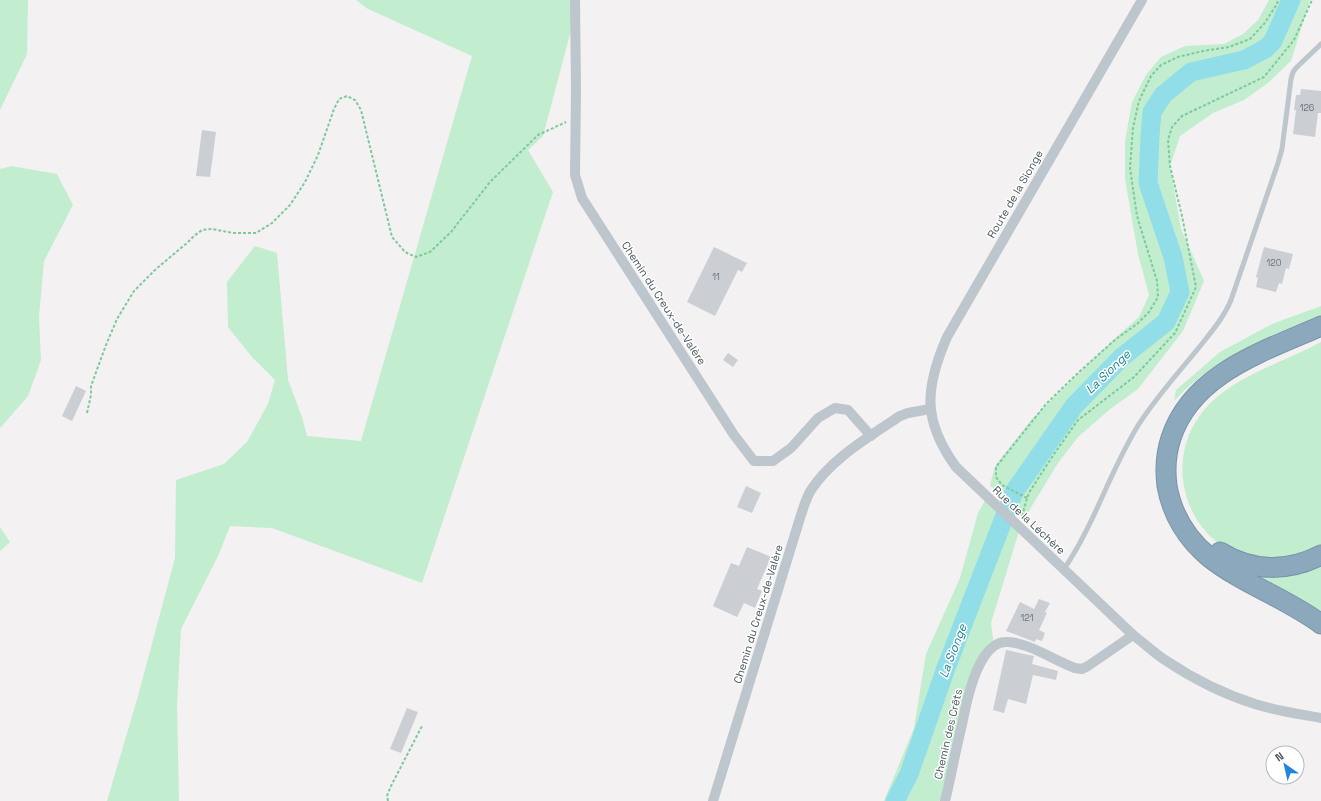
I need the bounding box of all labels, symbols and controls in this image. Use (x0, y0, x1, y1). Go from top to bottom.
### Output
house number: 126 (1300, 102, 1315, 114)
street label: Route de la Sionge (984, 147, 1046, 241)
street label: Chemin du Creux-de-Valère (619, 239, 709, 367)
house number: 120 (1267, 257, 1282, 269)
house number: 11 (712, 271, 720, 283)
water label: La Sionge (1082, 346, 1134, 397)
street label: Rue de la Léchère (990, 483, 1068, 557)
street label: Chemin du Creux-de-Valère (730, 543, 786, 685)
house number: 121 (1021, 612, 1034, 624)
water label: La Sionge (935, 621, 971, 680)
street label: Chemin des Crêts (931, 687, 965, 781)
north arrow (1265, 745, 1305, 785)
text: N (1272, 749, 1286, 765)

